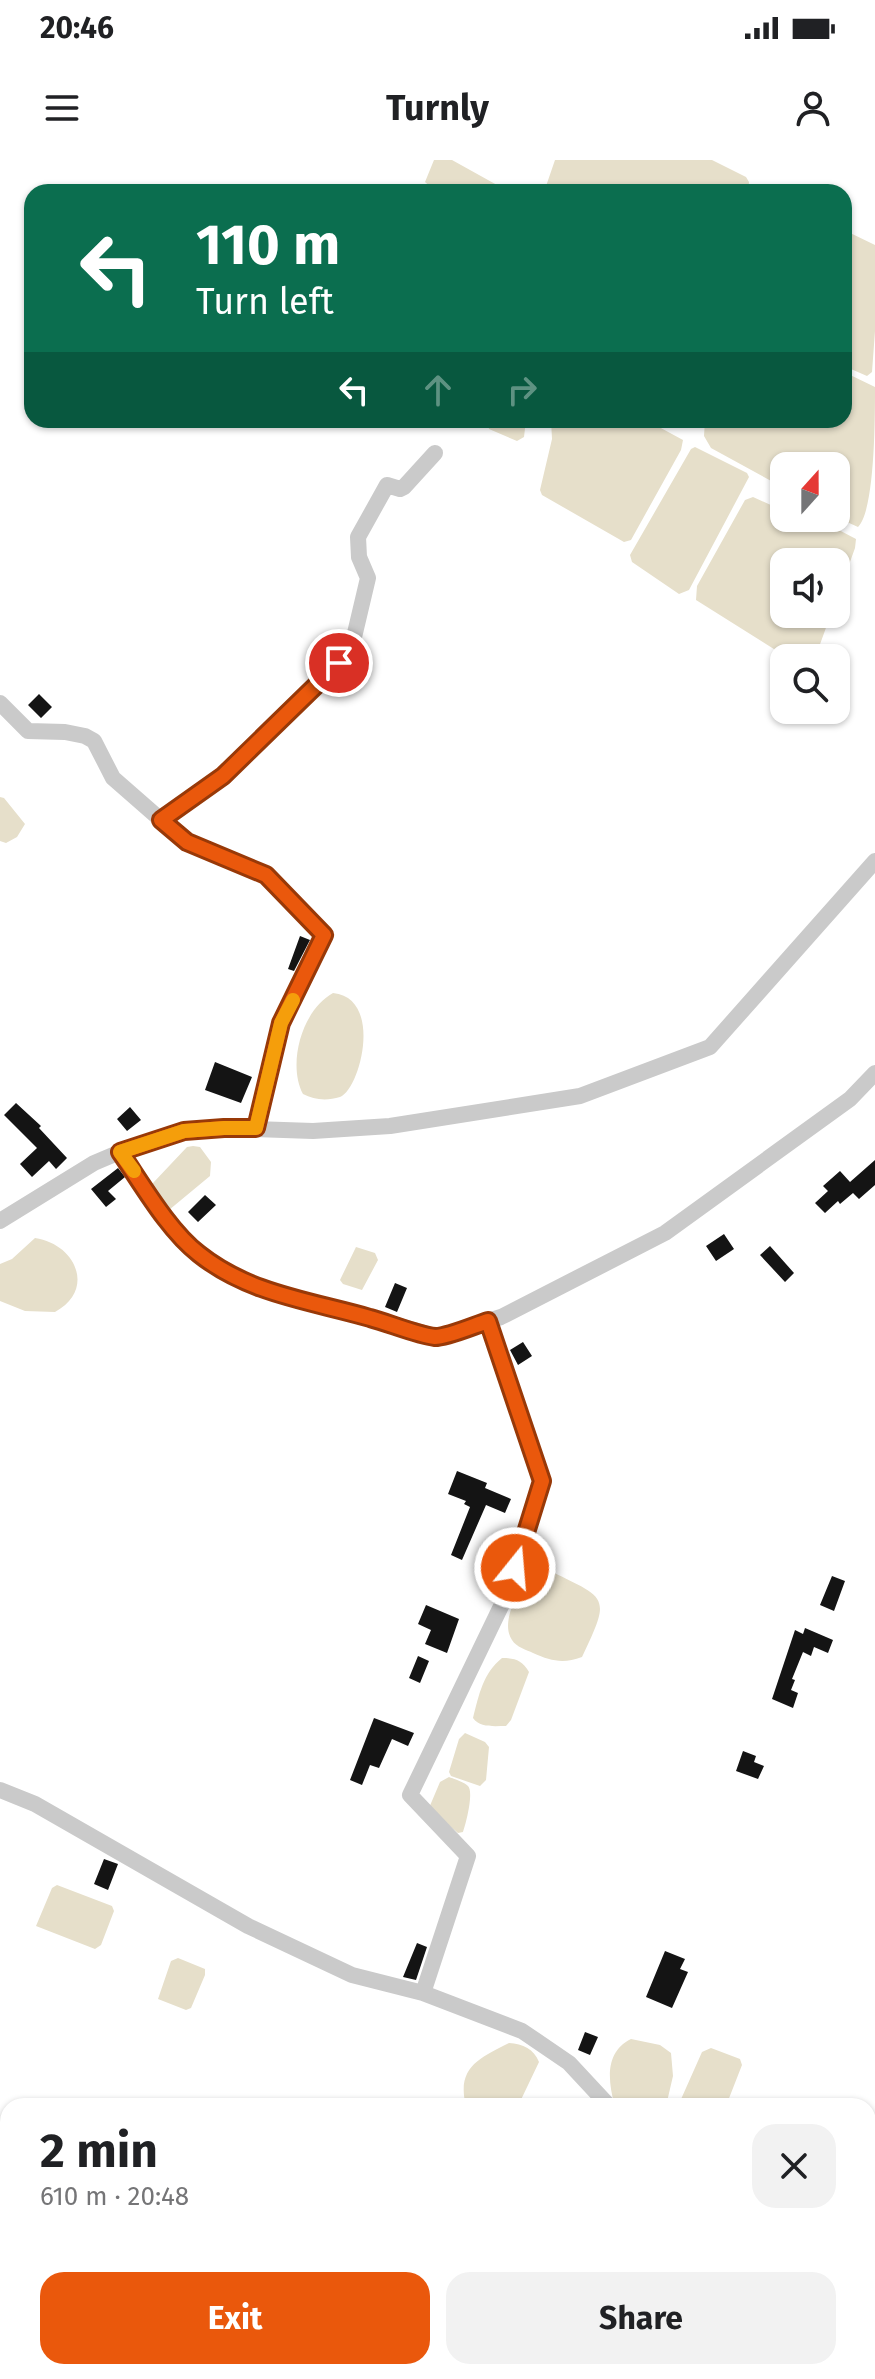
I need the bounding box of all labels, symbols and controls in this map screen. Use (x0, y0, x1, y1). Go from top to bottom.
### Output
text: 20:46 (40, 10, 114, 46)
icon: menu (40, 86, 84, 130)
text: Turnly (386, 86, 489, 130)
icon: person (791, 86, 835, 130)
text: 110 m (196, 212, 340, 279)
icon: left (64, 216, 168, 320)
text: Turn left (196, 280, 334, 324)
icon: left (332, 368, 376, 412)
icon: ahead (416, 368, 460, 412)
icon: right (500, 368, 544, 412)
north arrow (770, 452, 850, 532)
map controls (770, 452, 850, 724)
button: sound (770, 548, 850, 628)
pin (305, 629, 373, 697)
icon: arrive (317, 641, 361, 685)
button: search (770, 644, 850, 724)
position arrow (473, 1526, 557, 1610)
text: 2 min (40, 2122, 158, 2180)
button: close (752, 2124, 836, 2208)
text: 610 m · 20:48 (40, 2181, 189, 2212)
button: Exit (40, 2272, 430, 2364)
button: Share (446, 2272, 836, 2364)

